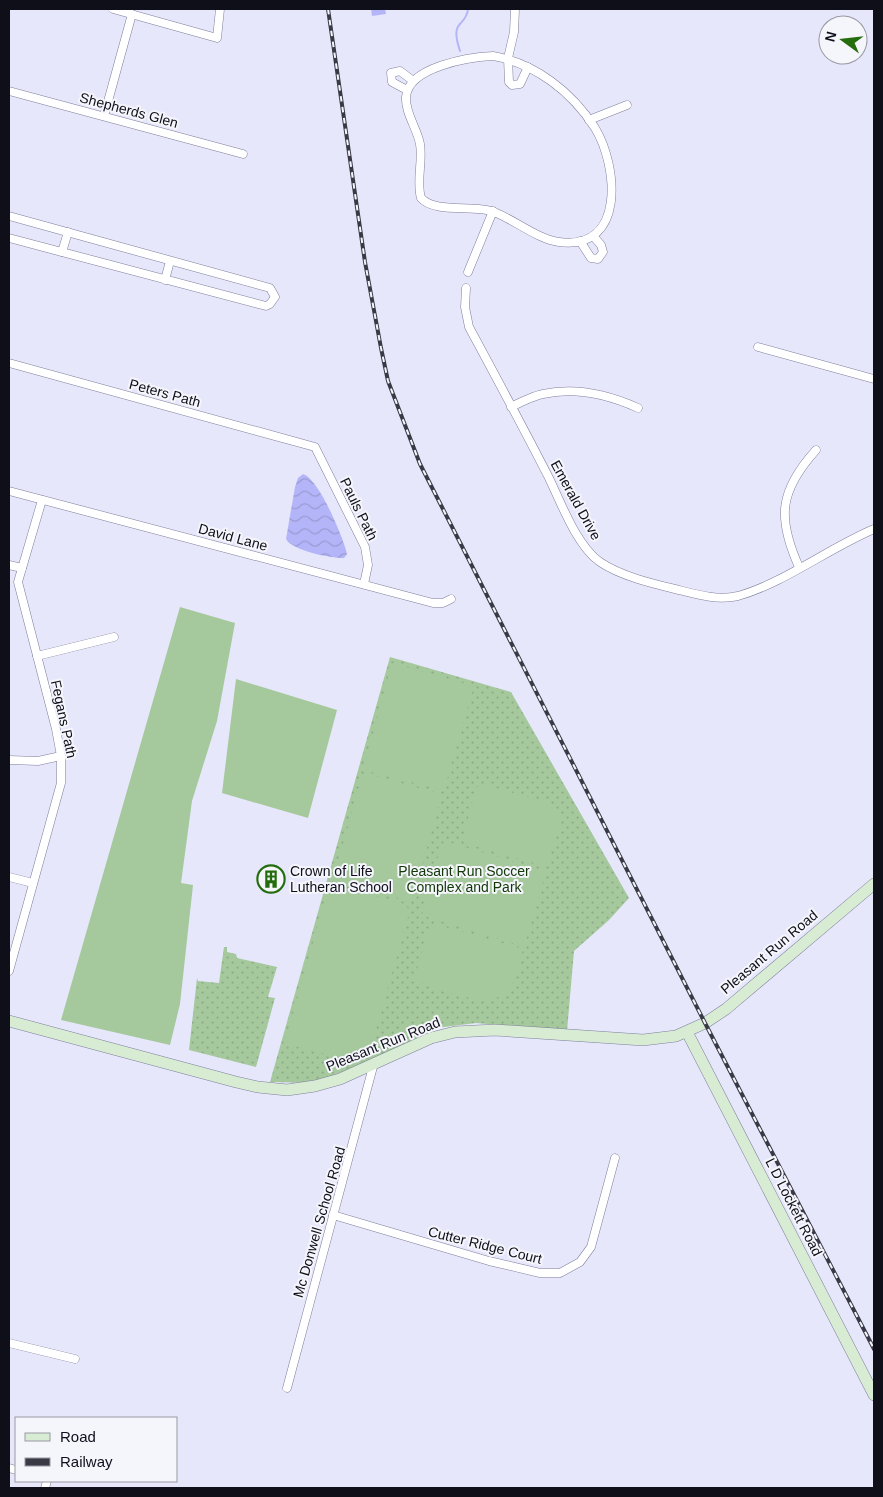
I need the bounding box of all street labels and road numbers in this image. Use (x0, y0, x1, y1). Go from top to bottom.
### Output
street label: Shepherds Glen (78, 89, 180, 131)
street label: Peters Path (128, 376, 202, 410)
street label: Emerald Drive (548, 457, 605, 543)
street label: Pauls Path (337, 475, 381, 543)
street label: David Lane (197, 520, 269, 554)
street label: Fegans Path (48, 679, 80, 759)
street label: Pleasant Run Road (717, 907, 821, 997)
street label: Pleasant Run Road (324, 1014, 442, 1074)
street label: Mc Donwell School Road (290, 1145, 348, 1299)
street label: L D Lockett Road (762, 1155, 826, 1259)
street label: Cutter Ridge Court (426, 1223, 544, 1267)

